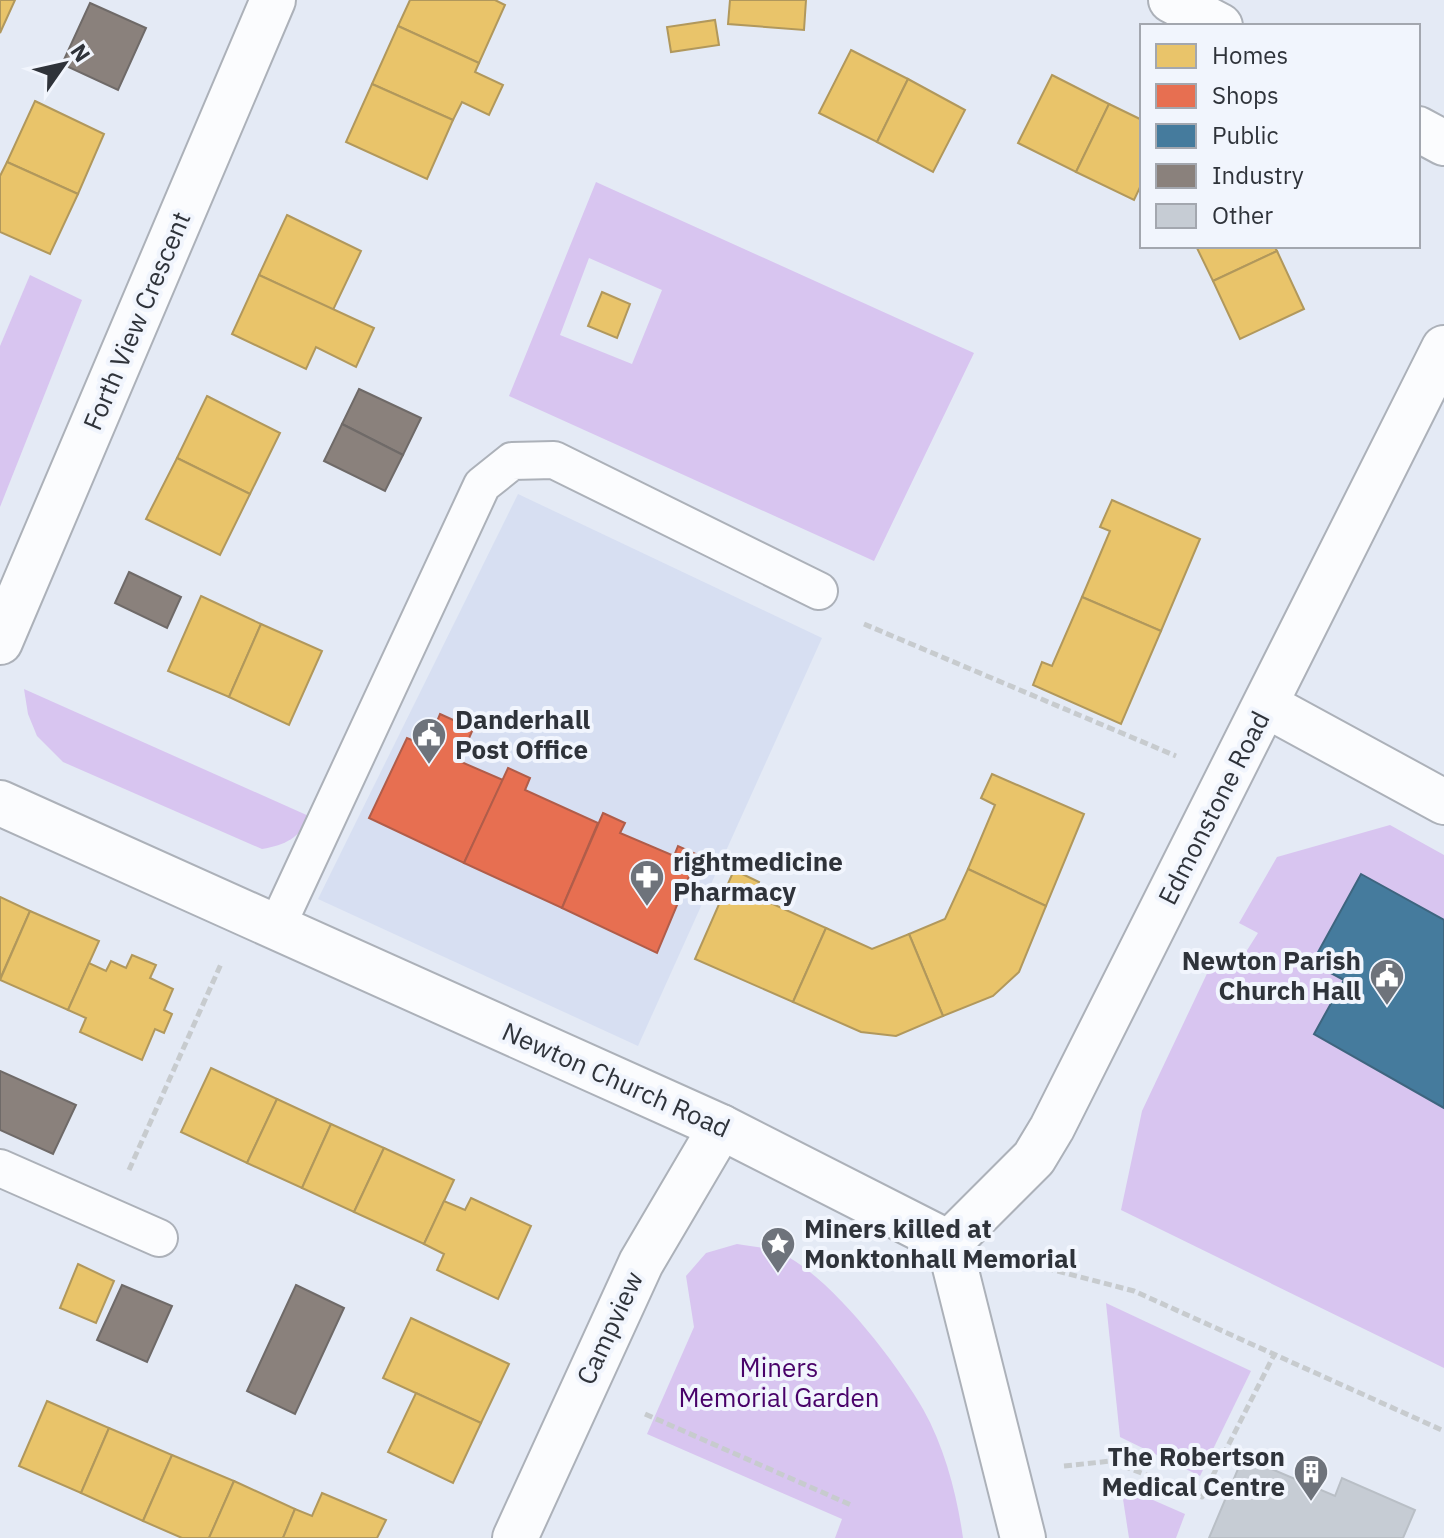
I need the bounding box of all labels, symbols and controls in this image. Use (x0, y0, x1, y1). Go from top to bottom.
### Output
north arrow (24, 24, 104, 104)
legend (1140, 24, 1420, 248)
text: N (65, 38, 97, 67)
text: Homes (1212, 39, 1288, 71)
text: Shops (1212, 79, 1279, 111)
text: Public (1212, 119, 1279, 151)
text: Industry (1212, 159, 1304, 191)
text: Other (1212, 199, 1273, 231)
street label: Forth View Crescent (75, 206, 198, 435)
place label: Danderhall Post Office (455, 702, 590, 766)
street label: Edmonstone Road (1150, 705, 1277, 910)
public building icon: Danderhall Post Office (410, 716, 448, 766)
place label: rightmedicine Pharmacy (673, 844, 843, 908)
pharmacy icon: rightmedicine Pharmacy (628, 858, 666, 908)
place label: Newton Parish Church Hall (1182, 943, 1361, 1007)
public building icon: Newton Parish Church Hall (1368, 957, 1406, 1007)
street label: Newton Church Road (497, 1014, 736, 1145)
place label: Miners killed at Monktonhall Memorial (804, 1211, 1077, 1275)
place icon: Miners killed at Monktonhall Memorial (759, 1225, 797, 1275)
street label: Campview (568, 1266, 650, 1390)
park label: Miners Memorial Garden (678, 1350, 880, 1414)
place label: The Robertson Medical Centre (1102, 1439, 1285, 1503)
building icon: The Robertson Medical Centre (1292, 1453, 1330, 1503)

